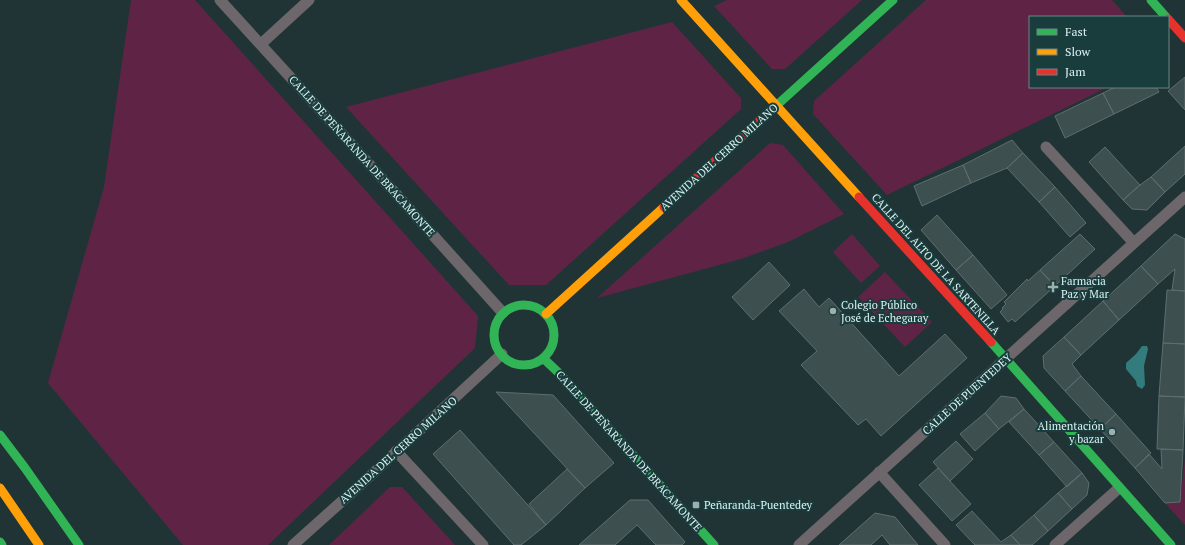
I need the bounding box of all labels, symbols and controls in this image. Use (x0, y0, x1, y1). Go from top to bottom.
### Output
legend (1029, 16, 1169, 88)
text: Fast (1065, 24, 1088, 39)
text: Slow (1065, 44, 1091, 59)
text: Jam (1065, 64, 1086, 79)
street label: CALLE DE PEÑARANDA DE BRACAMONTE (286, 73, 438, 239)
street label: AVENIDA DEL CERRO MILANO (657, 100, 781, 214)
street label: CALLE DEL ALTO DE LA SARTENILLA (869, 190, 1004, 338)
place label: Farmacia Paz y Mar (1061, 274, 1109, 301)
marker: Farmacia Paz y Mar (1048, 282, 1058, 292)
place label: Colegio Público José de Echegaray (841, 298, 929, 325)
marker: Colegio Público José de Echegaray (828, 306, 838, 316)
street label: CALLE DE PUENTEDEY (919, 350, 1015, 438)
street label: CALLE DE PEÑARANDA DE BRACAMONTE (553, 368, 705, 534)
street label: AVENIDA DEL CERRO MILANO (336, 393, 460, 507)
place label: Alimentación y bazar (1038, 419, 1105, 446)
marker: Alimentación y bazar (1107, 427, 1117, 437)
place label: Peñaranda-Puentedey (704, 498, 812, 512)
marker: Peñaranda-Puentedey (691, 500, 701, 510)

